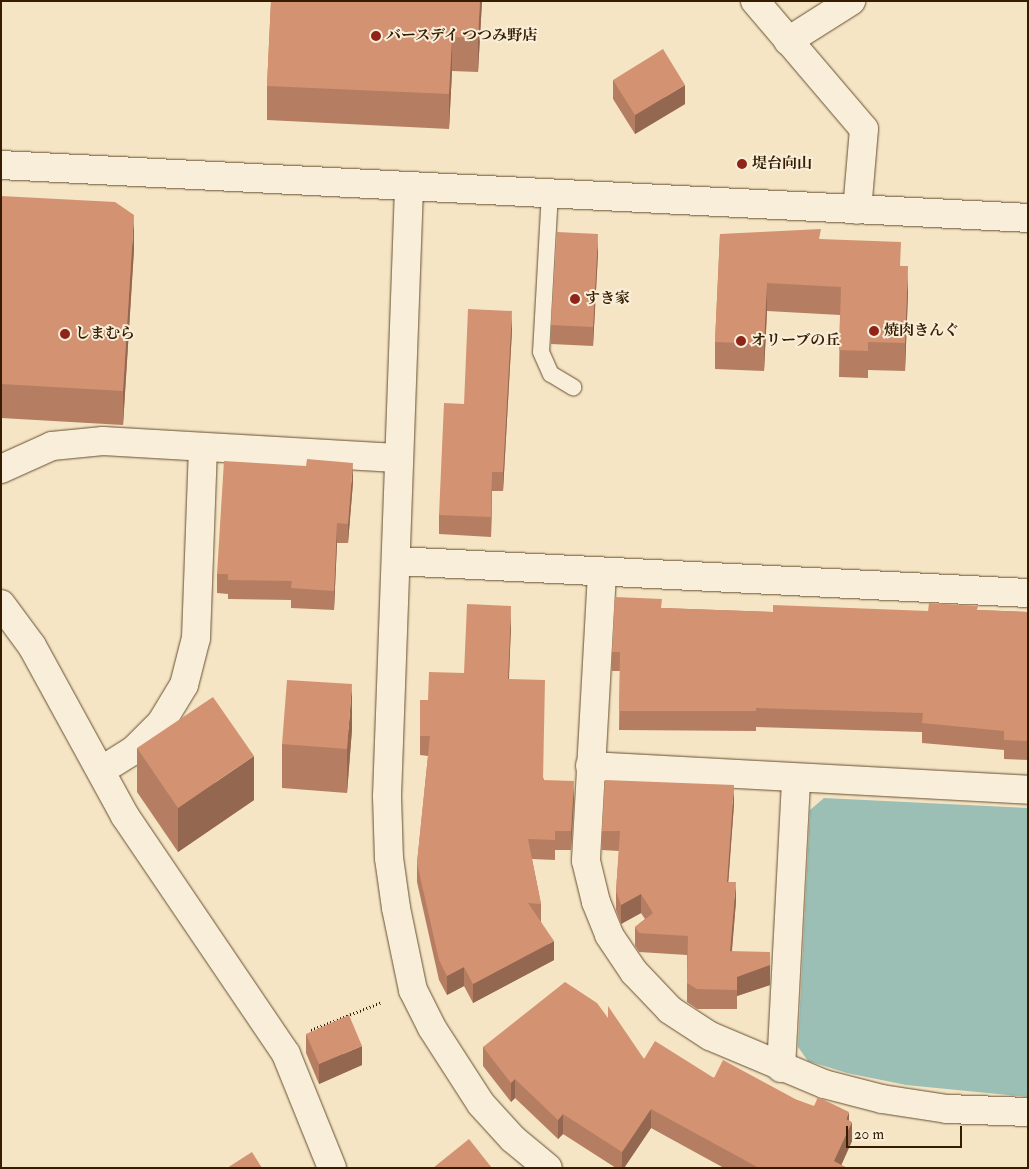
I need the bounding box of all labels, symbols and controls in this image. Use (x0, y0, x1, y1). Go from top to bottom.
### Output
place label: バースデイ つつみ野店 (386, 27, 539, 45)
marker: バースデイ つつみ野店 (370, 30, 382, 42)
place label: 堤台向山 (752, 155, 812, 173)
marker: 堤台向山 (736, 158, 748, 170)
place label: すき家 (585, 290, 630, 308)
marker: すき家 (569, 293, 581, 305)
place label: 焼肉きんぐ (884, 322, 959, 340)
place label: しまむら (75, 325, 135, 343)
marker: 焼肉きんぐ (868, 325, 880, 337)
marker: しまむら (59, 328, 71, 340)
place label: オリーブの丘 (751, 332, 841, 350)
marker: オリーブの丘 (735, 335, 747, 347)
scale bar (849, 1116, 965, 1148)
text: 20 m (854, 1125, 884, 1144)

